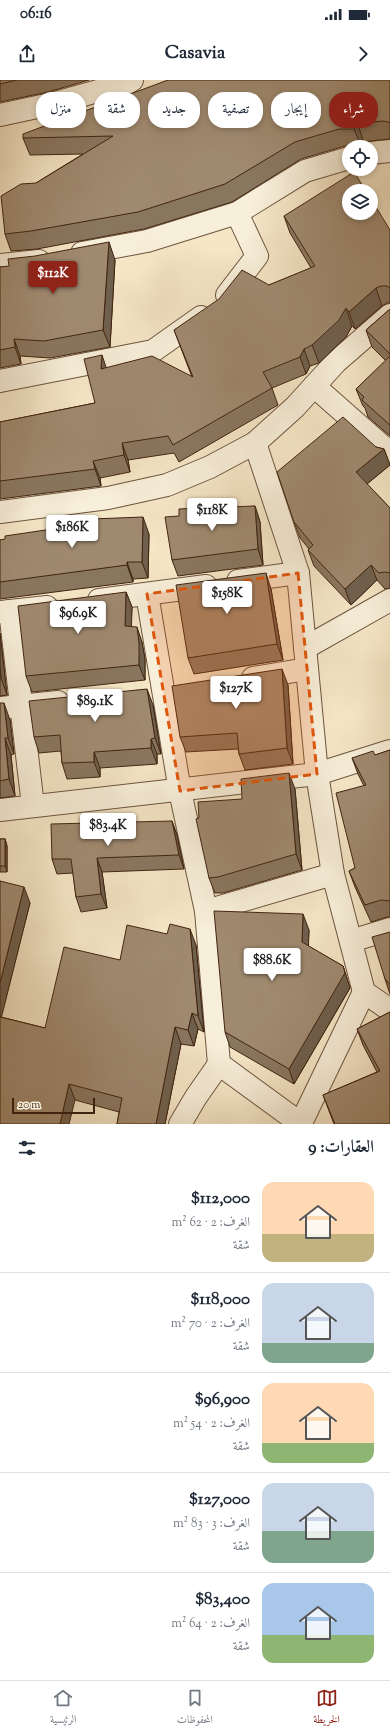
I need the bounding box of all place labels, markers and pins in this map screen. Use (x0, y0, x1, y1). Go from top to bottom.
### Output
pin: $112K (25, 261, 81, 295)
pin: $118K (184, 498, 240, 532)
pin: $186K (44, 515, 100, 549)
pin: $158K (199, 581, 255, 615)
pin: $96.9K (45, 601, 111, 635)
pin: $127K (208, 676, 264, 710)
pin: $89.1K (62, 689, 128, 723)
pin: $83.4K (75, 813, 141, 847)
pin: $88.6K (239, 948, 305, 982)

